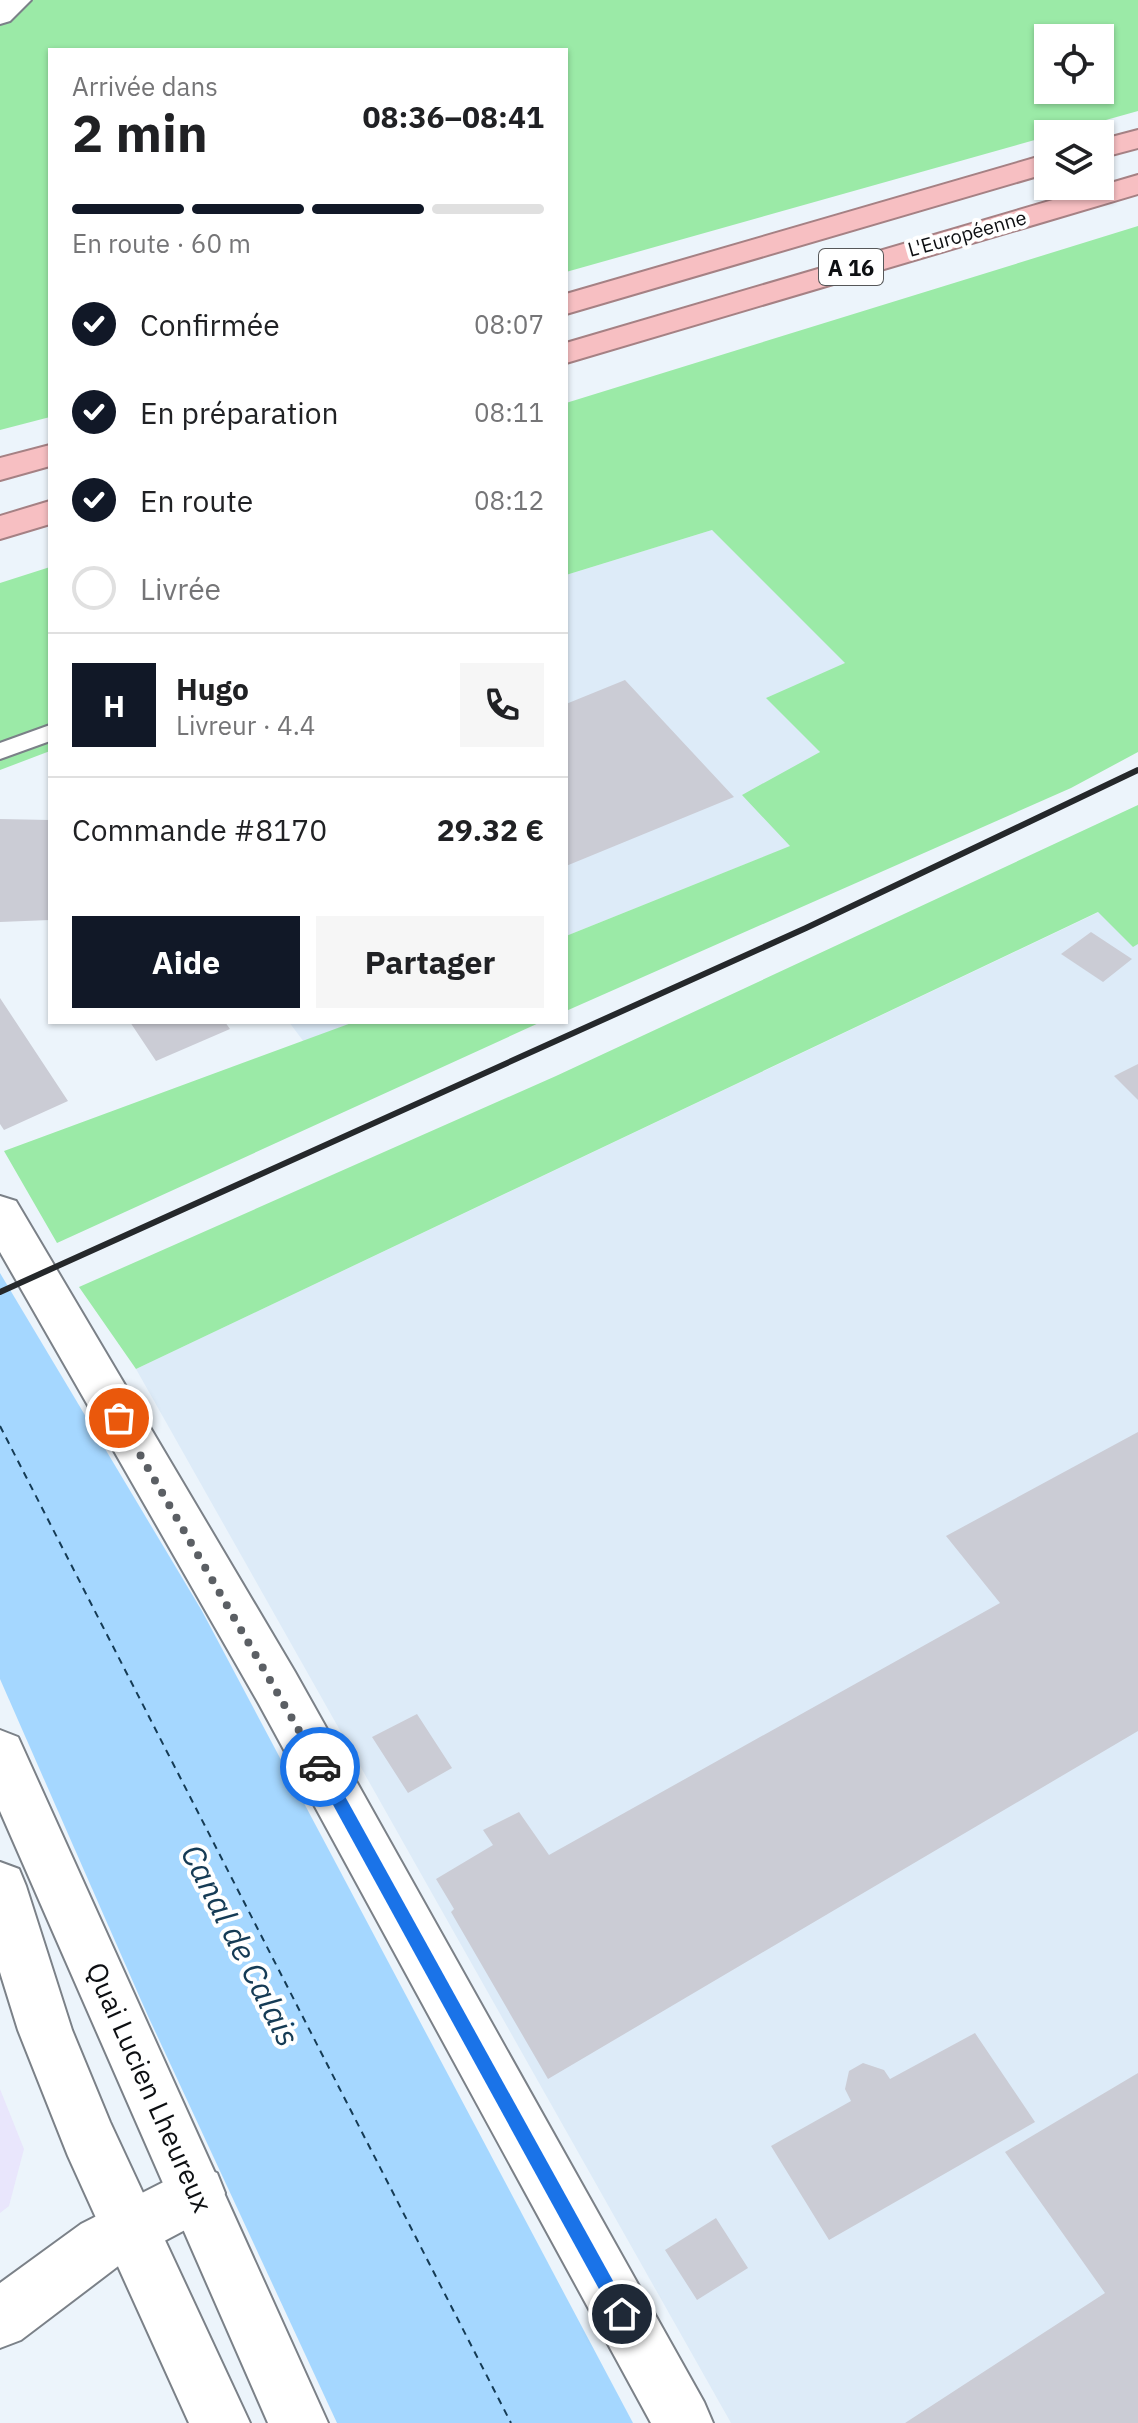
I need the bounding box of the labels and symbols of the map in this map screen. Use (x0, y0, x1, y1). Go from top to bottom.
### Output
street label: L'Européenne (905, 203, 1029, 263)
road number: A 16 (819, 249, 883, 285)
pin (85, 1384, 153, 1452)
courier (280, 1727, 360, 1807)
water label: Canal de Calais (172, 1837, 310, 2053)
street label: Quai Lucien Lheureux (78, 1956, 222, 2218)
pin (588, 2280, 656, 2348)

